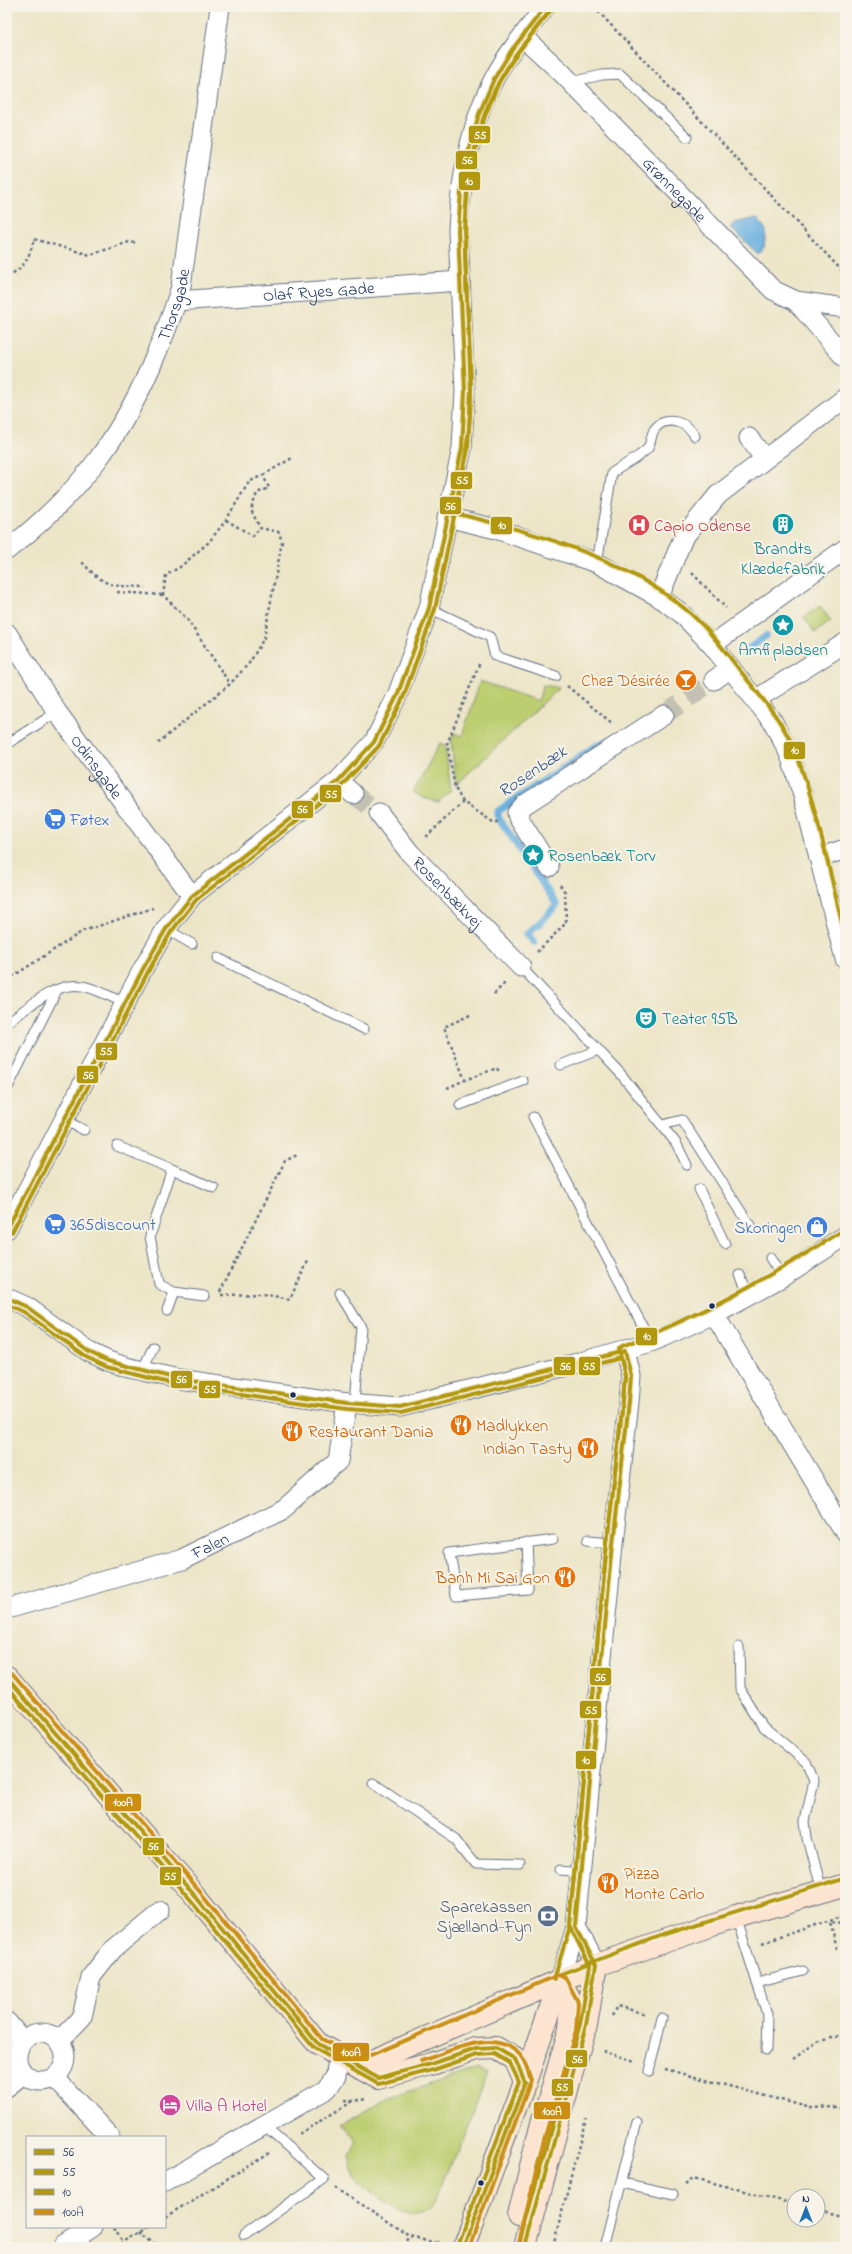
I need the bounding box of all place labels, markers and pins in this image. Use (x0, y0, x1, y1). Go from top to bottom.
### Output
building icon: Brandts Klædefabrik (770, 511, 796, 537)
hospital icon: Capio Odense (626, 512, 652, 538)
place label: Capio Odense (654, 514, 751, 539)
place label: Brandts Klædefabrik (741, 537, 826, 582)
place icon: Amfipladsen (770, 612, 796, 638)
place label: Amfipladsen (738, 638, 828, 663)
bar icon: Chez Désirée (673, 667, 699, 693)
place label: Chez Désirée (581, 669, 670, 694)
supermarket icon: Føtex (42, 806, 68, 832)
place label: Føtex (69, 808, 109, 833)
place icon: Rosenbæk Torv (520, 842, 546, 868)
place label: Rosenbæk Torv (548, 844, 656, 869)
theatre icon: Teater 95B (633, 1005, 659, 1031)
place label: Teater 95B (662, 1007, 738, 1032)
supermarket icon: 365discount (42, 1211, 68, 1237)
place label: 365discount (70, 1213, 156, 1238)
shop icon: Skoringen (804, 1214, 830, 1240)
place label: Skoringen (734, 1216, 802, 1243)
unlabelled marker (707, 1301, 717, 1311)
unlabelled marker (288, 1390, 298, 1400)
restaurant icon: Madlykken (448, 1412, 474, 1438)
place label: Madlykken (476, 1414, 548, 1440)
restaurant icon: Restaurant Dania (279, 1418, 305, 1444)
place label: Restaurant Dania (308, 1420, 433, 1445)
restaurant icon: Indian Tasty (575, 1435, 601, 1461)
place label: Indian Tasty (482, 1437, 572, 1463)
restaurant icon: Banh Mi Sai Gon (552, 1564, 578, 1590)
place label: Banh Mi Sai Gon (435, 1566, 550, 1591)
place label: Pizza Monte Carlo (624, 1862, 705, 1907)
restaurant icon: Pizza Monte Carlo (595, 1870, 621, 1896)
place label: Sparekassen Sjælland-Fyn (437, 1895, 532, 1941)
bank icon: Sparekassen Sjælland-Fyn (535, 1903, 561, 1929)
hotel icon: Villa A Hotel (157, 2092, 183, 2118)
place label: Villa A Hotel (185, 2094, 267, 2119)
unlabelled marker (476, 2178, 486, 2188)

